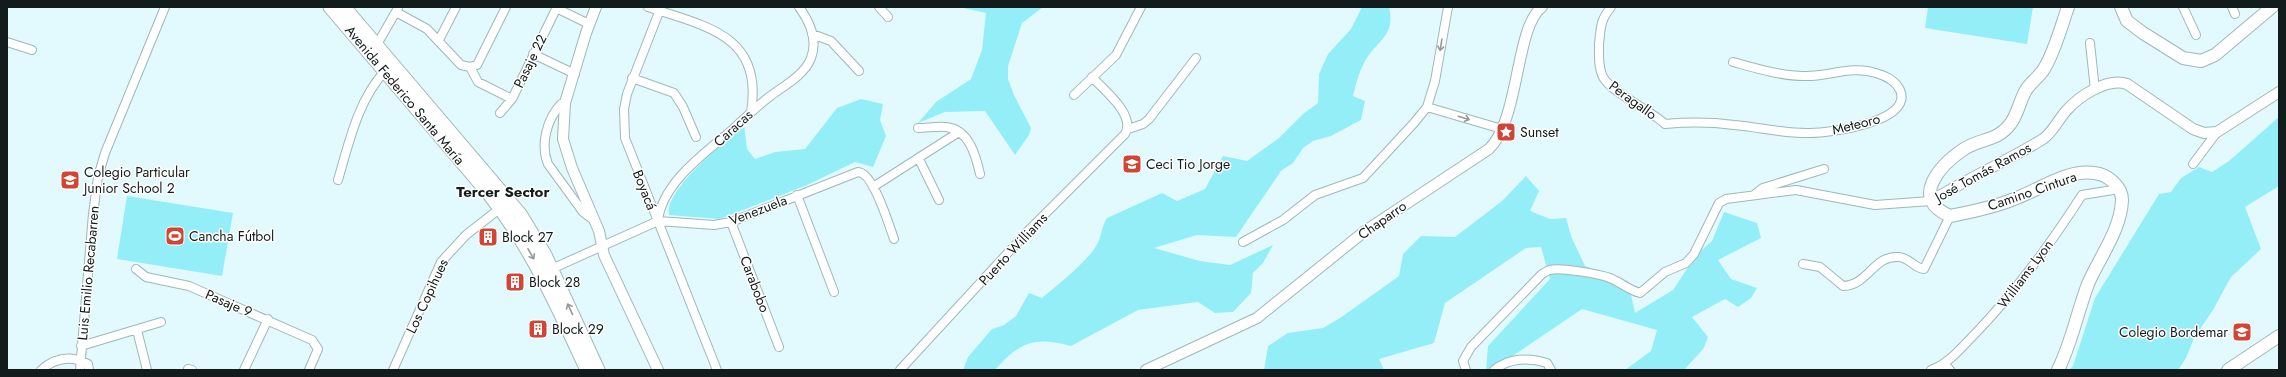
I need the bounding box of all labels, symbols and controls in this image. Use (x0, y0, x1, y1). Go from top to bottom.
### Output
street label: Avenida Federico Santa María (340, 21, 470, 169)
street label: Pasaje 22 (508, 31, 552, 91)
one-way arrow (1437, 38, 1445, 51)
street label: Peragallo (1605, 76, 1661, 124)
street label: Caracas (709, 105, 757, 151)
street label: Meteoro (1830, 108, 1883, 140)
one-way arrow (1458, 115, 1471, 122)
place icon: Sunset (1495, 121, 1517, 143)
place label: Sunset (1520, 122, 1559, 142)
street label: José Tomás Ramos (1930, 137, 2035, 208)
school or university icon: Ceci Tio Jorge (1121, 153, 1143, 175)
place label: Ceci Tio Jorge (1146, 154, 1230, 174)
place label: Colegio Particular Junior School 2 (82, 162, 190, 198)
street label: Camino Cintura (1985, 166, 2079, 216)
street label: Boyacá (628, 167, 662, 213)
school or university icon: Colegio Particular Junior School 2 (59, 169, 81, 191)
district label: Tercer Sector (456, 181, 550, 203)
street label: Venezuela (726, 190, 790, 230)
street label: Chaparro (1354, 196, 1411, 244)
street label: Luis Emilio Recabarren (72, 205, 104, 341)
street label: Puerto Williams (974, 208, 1052, 290)
sports icon: Cancha Fútbol (164, 225, 186, 247)
place label: Cancha Fútbol (189, 226, 274, 246)
building icon: Block 27 (477, 226, 499, 248)
place label: Block 27 (502, 227, 554, 247)
street label: Williams Lyon (1992, 235, 2058, 313)
one-way arrow (527, 248, 535, 260)
street label: Carabobo (735, 253, 775, 316)
street label: Los Copihues (401, 255, 453, 337)
building icon: Block 28 (504, 271, 526, 293)
place label: Block 28 (529, 272, 580, 292)
street label: Pasaje 9 (202, 284, 256, 322)
one-way arrow (566, 303, 573, 315)
building icon: Block 29 (527, 318, 549, 340)
place label: Block 29 (552, 319, 604, 339)
school or university icon: Colegio Bordemar (2231, 321, 2253, 343)
place label: Colegio Bordemar (2119, 322, 2228, 342)

